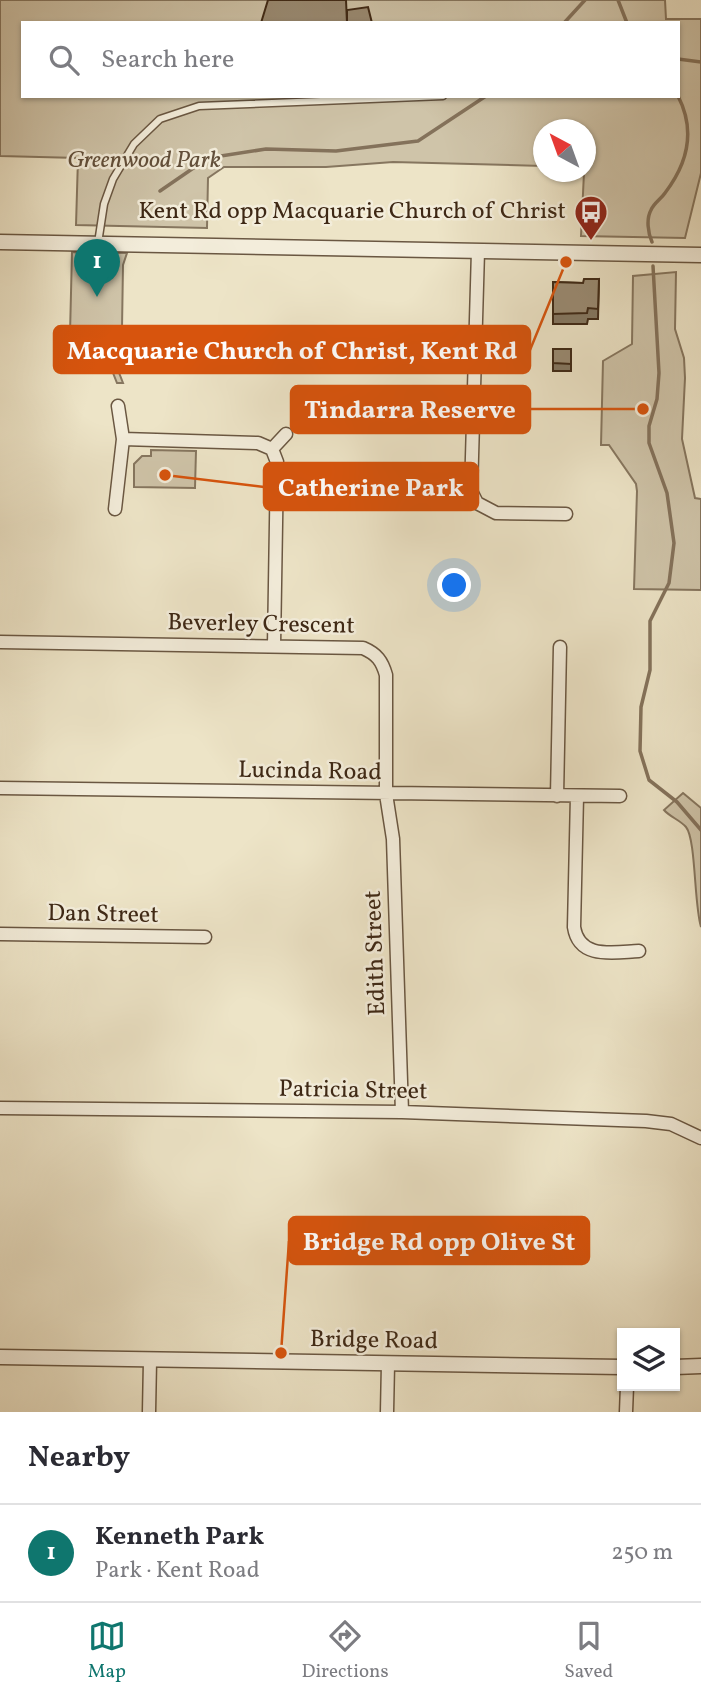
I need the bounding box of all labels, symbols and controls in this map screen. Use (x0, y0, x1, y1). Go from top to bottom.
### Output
search box (21, 21, 680, 98)
icon: search (45, 41, 83, 79)
text: Search here (101, 42, 234, 78)
north arrow (533, 119, 596, 182)
park label: Greenwood Park (67, 144, 221, 178)
bus stop icon: Kent Rd opp Macquarie Church of Christ (572, 193, 610, 242)
place label: Kent Rd opp Macquarie Church of Christ (138, 195, 566, 229)
pin: 1 (74, 239, 120, 297)
callout: Macquarie Church of Christ, Kent Rd (54, 326, 530, 373)
text: Macquarie Church of Christ, Kent Rd (67, 334, 517, 370)
callout: Tindarra Reserve (291, 386, 530, 433)
text: Tindarra Reserve (304, 393, 516, 429)
callout: Catherine Park (264, 463, 478, 510)
text: Catherine Park (278, 471, 464, 507)
your location (437, 568, 471, 602)
street label: Beverley Crescent (167, 606, 355, 644)
street label: Lucinda Road (238, 754, 382, 790)
street label: Edith Street (357, 890, 395, 1016)
street label: Dan Street (47, 897, 159, 933)
street label: Patricia Street (278, 1073, 428, 1109)
callout: Bridge Rd opp Olive St (289, 1217, 589, 1264)
text: Bridge Rd opp Olive St (303, 1225, 575, 1261)
street label: Bridge Road (310, 1323, 438, 1359)
map controls (617, 1328, 680, 1391)
button: layers (617, 1328, 680, 1391)
text: Nearby (28, 1437, 130, 1479)
text: Kenneth Park (95, 1519, 264, 1555)
text: 1 (46, 1537, 56, 1569)
text: 250 m (611, 1537, 673, 1569)
text: Park · Kent Road (95, 1555, 260, 1587)
tab: Map (88, 1617, 126, 1685)
tab: Directions (302, 1617, 389, 1685)
tab: Saved (564, 1617, 613, 1685)

